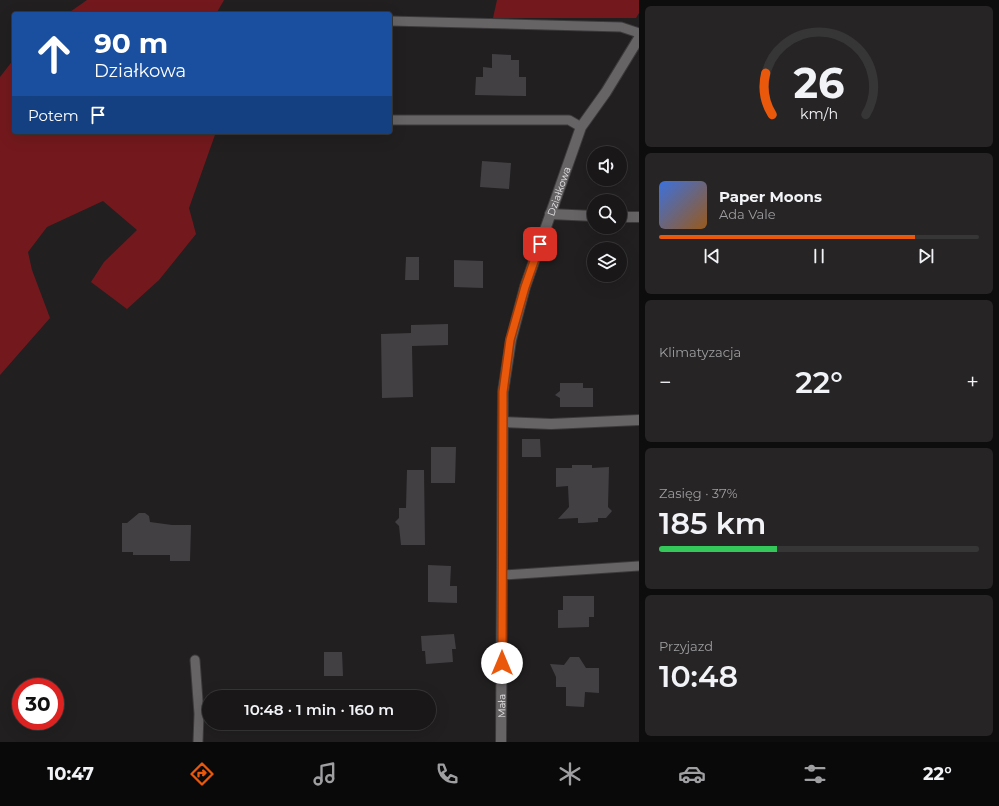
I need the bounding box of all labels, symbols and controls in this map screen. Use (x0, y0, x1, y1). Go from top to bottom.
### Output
text: 90 m (94, 26, 168, 60)
icon: ahead (28, 28, 80, 80)
text: 26 (793, 57, 845, 107)
text: Działkowa (94, 60, 186, 82)
icon: arrive (87, 104, 109, 126)
text: km/h (800, 104, 838, 122)
text: Potem (28, 106, 79, 125)
map controls (587, 146, 627, 282)
button: sound (587, 146, 627, 186)
street label: Działkowa (544, 165, 573, 217)
text: Paper Moons (719, 187, 822, 206)
button: search (587, 194, 627, 234)
text: Ada Vale (719, 206, 776, 222)
pin (523, 227, 557, 261)
icon: arrive (529, 233, 551, 255)
button: layers (587, 242, 627, 282)
icon: previous (701, 245, 723, 267)
icon: pause (808, 245, 830, 267)
icon: next (915, 245, 937, 267)
text: Klimatyzacja (659, 344, 741, 360)
text: 22° (795, 364, 843, 401)
text: − (659, 369, 672, 396)
text: + (966, 369, 979, 396)
text: Zasięg · 37% (659, 485, 737, 501)
text: 185 km (659, 505, 766, 542)
text: Przyjazd (659, 638, 713, 654)
position arrow (481, 642, 523, 684)
text: 10:48 (659, 658, 738, 695)
speed limit sign: 30 (12, 678, 64, 730)
street label: Mała (495, 694, 508, 718)
text: 10:48 · 1 min · 160 m (244, 700, 394, 719)
icon: directions (188, 760, 216, 788)
icon: music (311, 760, 339, 788)
icon: phone (433, 760, 461, 788)
icon: climate (556, 760, 584, 788)
icon: car (678, 760, 706, 788)
icon: filters (801, 760, 829, 788)
text: 10:47 (47, 763, 94, 785)
text: 22° (923, 763, 952, 785)

